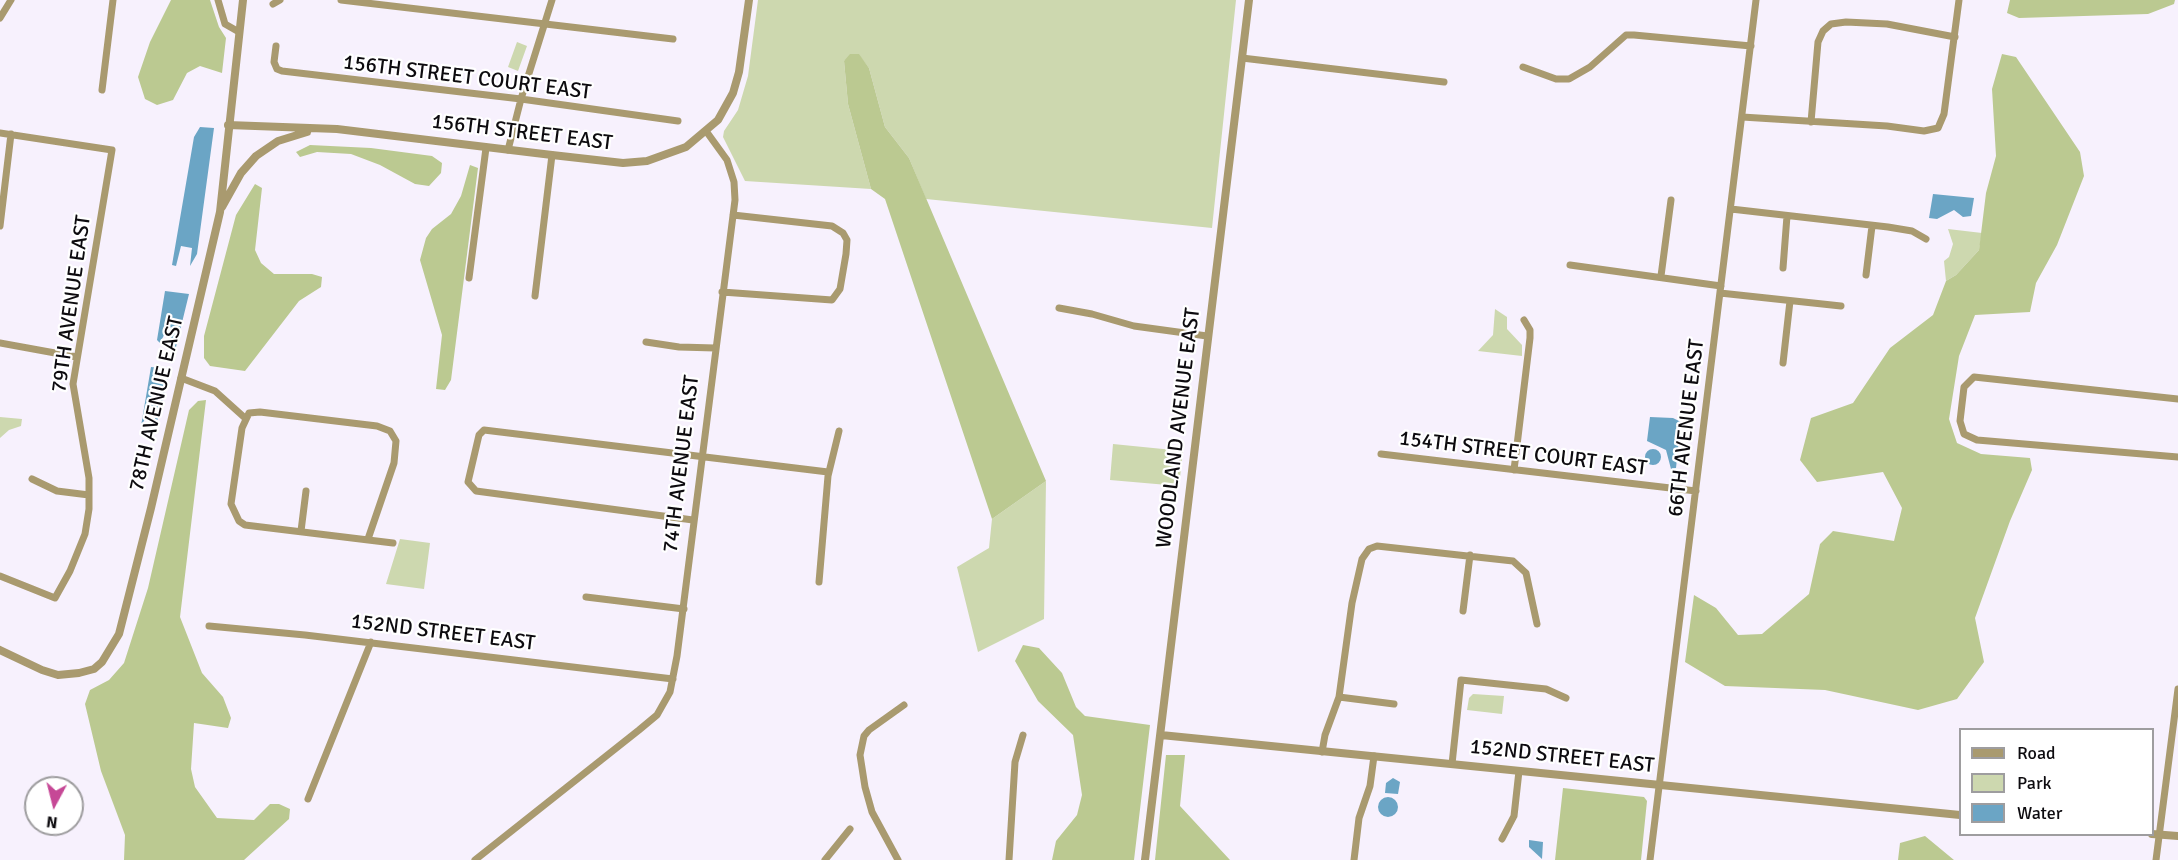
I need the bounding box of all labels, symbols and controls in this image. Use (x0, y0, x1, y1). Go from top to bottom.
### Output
street label: 156TH STREET COURT EAST (342, 50, 592, 106)
street label: 156TH STREET EAST (430, 109, 614, 157)
street label: 79TH AVENUE EAST (47, 214, 97, 394)
street label: WOODLAND AVENUE EAST (1152, 306, 1206, 550)
street label: 78TH AVENUE EAST (125, 314, 189, 494)
street label: 66TH AVENUE EAST (1664, 338, 1710, 518)
street label: 74TH AVENUE EAST (659, 374, 705, 554)
street label: 154TH STREET COURT EAST (1398, 426, 1648, 482)
street label: 152ND STREET EAST (349, 609, 537, 657)
legend (1959, 728, 2154, 836)
street label: 152ND STREET EAST (1468, 735, 1656, 779)
text: Road (2017, 742, 2056, 764)
text: Park (2017, 772, 2052, 794)
north arrow (24, 776, 84, 836)
text: Water (2017, 802, 2062, 824)
text: N (45, 811, 59, 832)

